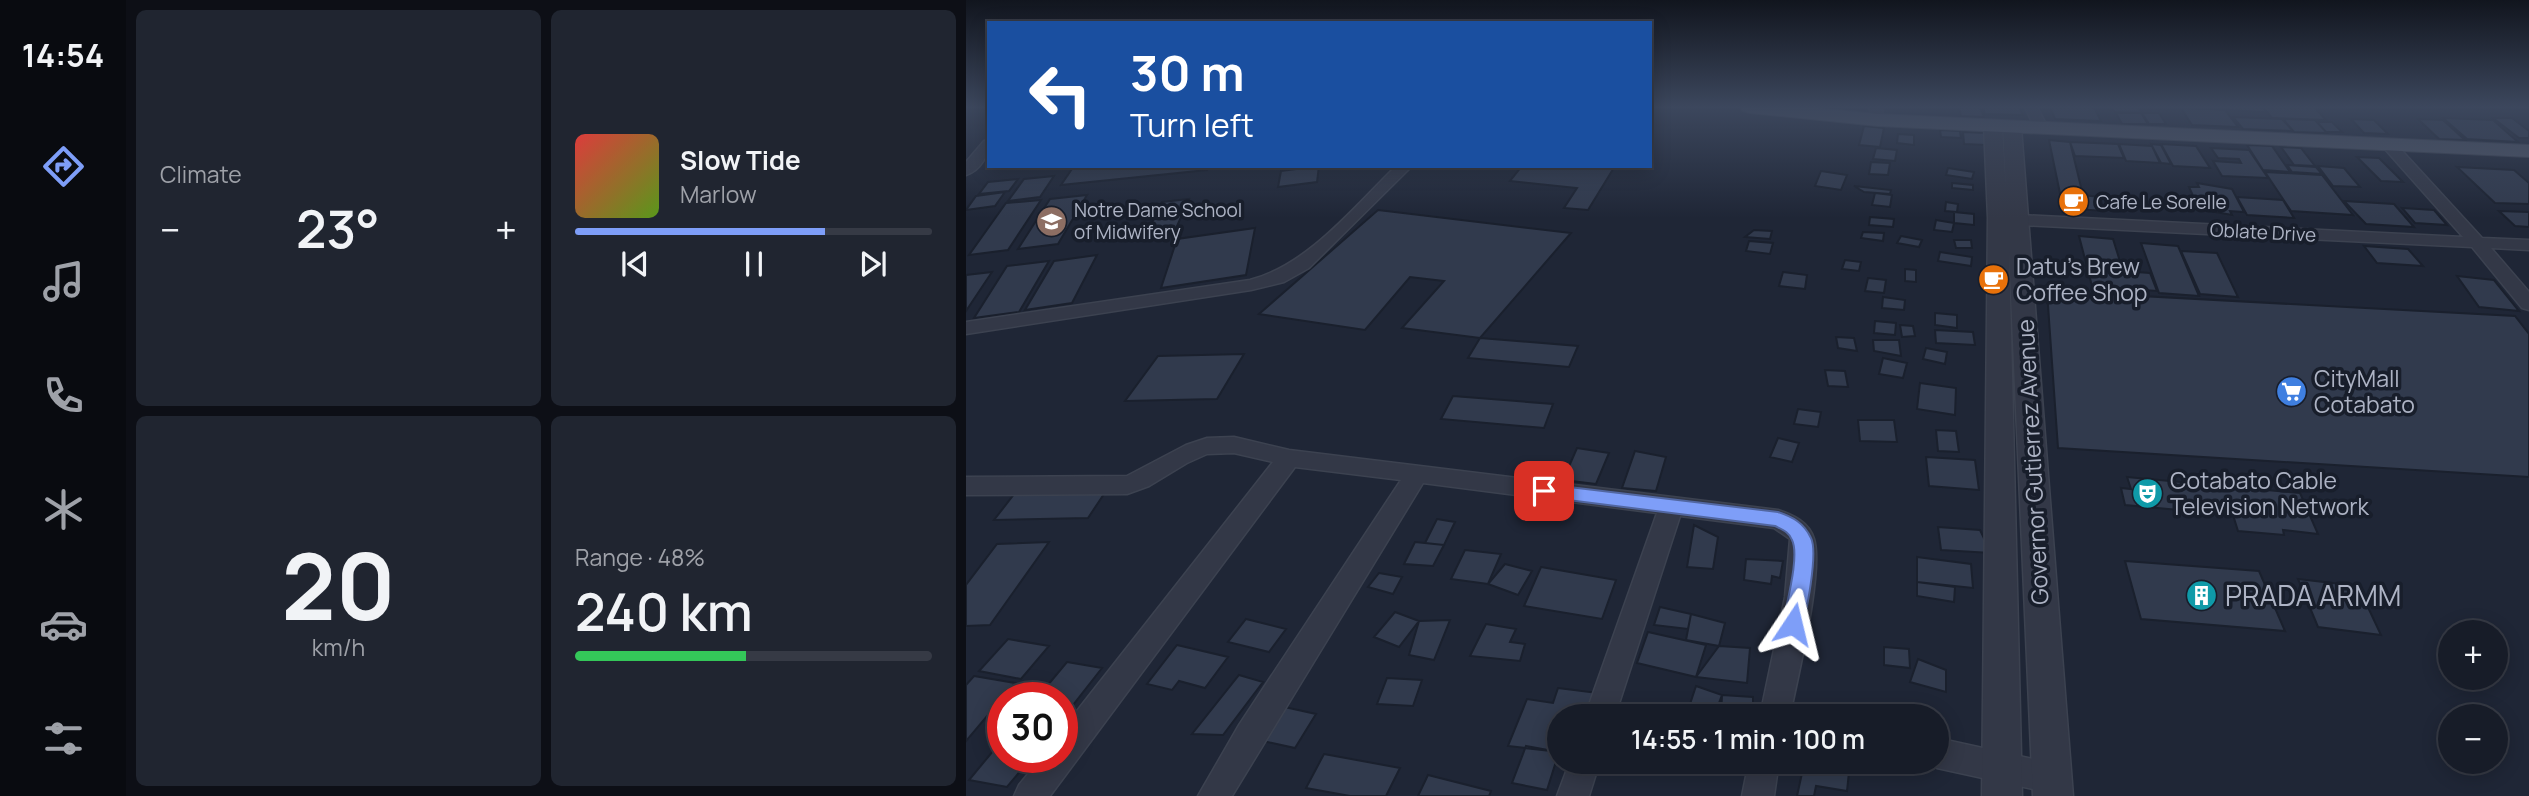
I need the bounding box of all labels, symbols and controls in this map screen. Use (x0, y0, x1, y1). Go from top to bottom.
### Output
text: 14:54 (22, 33, 104, 77)
text: 30 m (1130, 39, 1245, 106)
icon: left (1015, 49, 1106, 140)
text: Turn left (1130, 103, 1254, 147)
icon: directions (39, 142, 88, 191)
text: Slow Tide (680, 142, 801, 178)
text: Climate (160, 158, 242, 190)
text: Marlow (680, 178, 757, 210)
cafe icon: Cafe Le Sorelle (2056, 185, 2090, 219)
place label: Cafe Le Sorelle (2096, 189, 2227, 215)
text: 23° (296, 193, 380, 264)
place label: Notre Dame School of Midwifery (1074, 197, 1242, 245)
text: − (160, 203, 181, 255)
text: + (495, 203, 517, 255)
school or university icon: Notre Dame School of Midwifery (1034, 204, 1068, 238)
street label: Oblate Drive (2209, 216, 2317, 248)
icon: previous (616, 245, 654, 283)
icon: pause (735, 245, 773, 283)
icon: next (854, 245, 892, 283)
place label: Datu's Brew Coffee Shop (2016, 250, 2147, 308)
icon: music (39, 257, 88, 306)
cafe icon: Datu's Brew Coffee Shop (1976, 262, 2010, 296)
street label: Governor Gutierrez Avenue (2009, 319, 2055, 605)
place label: CityMall Cotabato (2314, 362, 2415, 420)
icon: phone (39, 371, 88, 420)
supermarket icon: CityMall Cotabato (2274, 374, 2308, 408)
pin (1514, 461, 1574, 521)
place label: Cotabato Cable Television Network (2170, 464, 2370, 522)
icon: arrive (1525, 472, 1563, 510)
theatre icon: Cotabato Cable Television Network (2130, 476, 2164, 510)
icon: climate (39, 485, 88, 534)
text: 20 (281, 523, 396, 647)
text: Range · 48% (575, 541, 705, 573)
text: 240 km (575, 576, 753, 647)
place label: PRADA ARMM (2225, 576, 2401, 614)
building icon: PRADA ARMM (2185, 578, 2219, 612)
position arrow (1756, 587, 1830, 661)
icon: car (39, 600, 88, 649)
map controls (2438, 620, 2508, 774)
button: + (2438, 620, 2508, 690)
text: km/h (312, 631, 365, 663)
speed limit sign: 30 (987, 682, 1078, 773)
button: − (2438, 704, 2508, 774)
icon: filters (39, 714, 88, 763)
text: 14:55 · 1 min · 100 m (1631, 721, 1865, 757)

